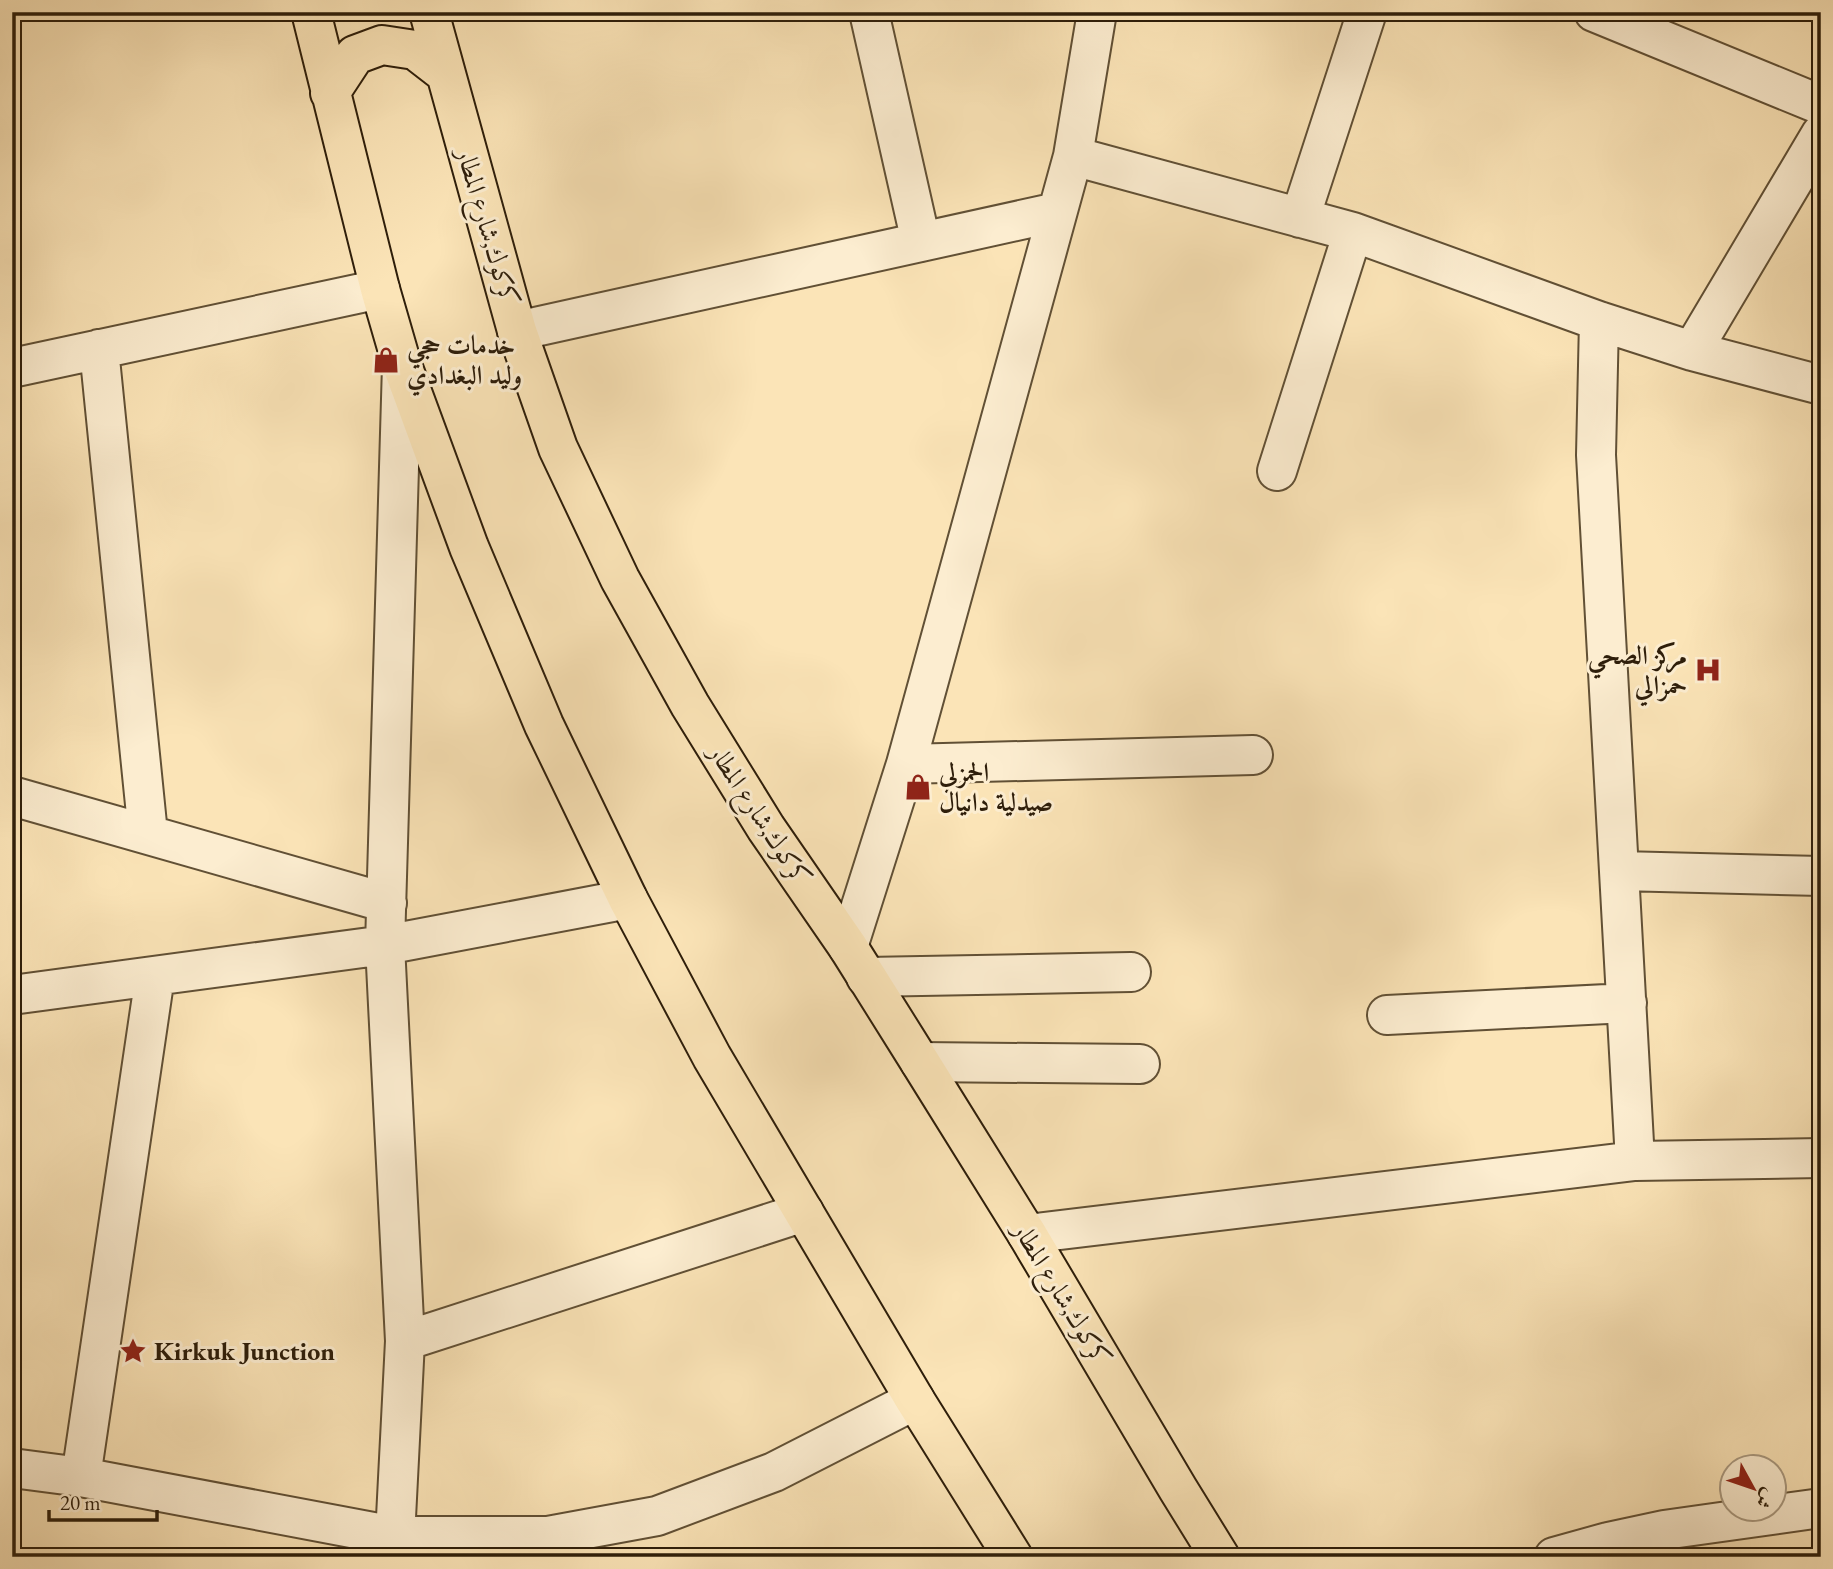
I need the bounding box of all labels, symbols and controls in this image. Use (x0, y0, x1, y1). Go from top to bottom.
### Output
street label: كركوك,شارع المطار (444, 141, 527, 311)
place label: خدمات حجي وليد البغدادي (407, 328, 522, 397)
shop icon: خدمات حجي وليد البغدادي (371, 345, 401, 375)
place label: مركز الصحي حمزالي (1588, 638, 1687, 707)
hospital icon: مركز الصحي حمزالي (1693, 655, 1723, 685)
street label: كركوك,شارع المطار (695, 735, 819, 895)
place label: الحمزلي صيدلية دانيال (938, 755, 1053, 819)
shop icon: الحمزلي صيدلية دانيال (903, 772, 933, 802)
street label: كركوك,شارع المطار (1000, 1213, 1119, 1375)
place label: Kirkuk Junction (154, 1334, 335, 1368)
place icon: Kirkuk Junction (118, 1336, 148, 1366)
north arrow (1717, 1454, 1787, 1524)
scale bar (49, 1478, 158, 1522)
text: ش (1750, 1483, 1781, 1514)
text: 20 m (60, 1489, 101, 1516)

